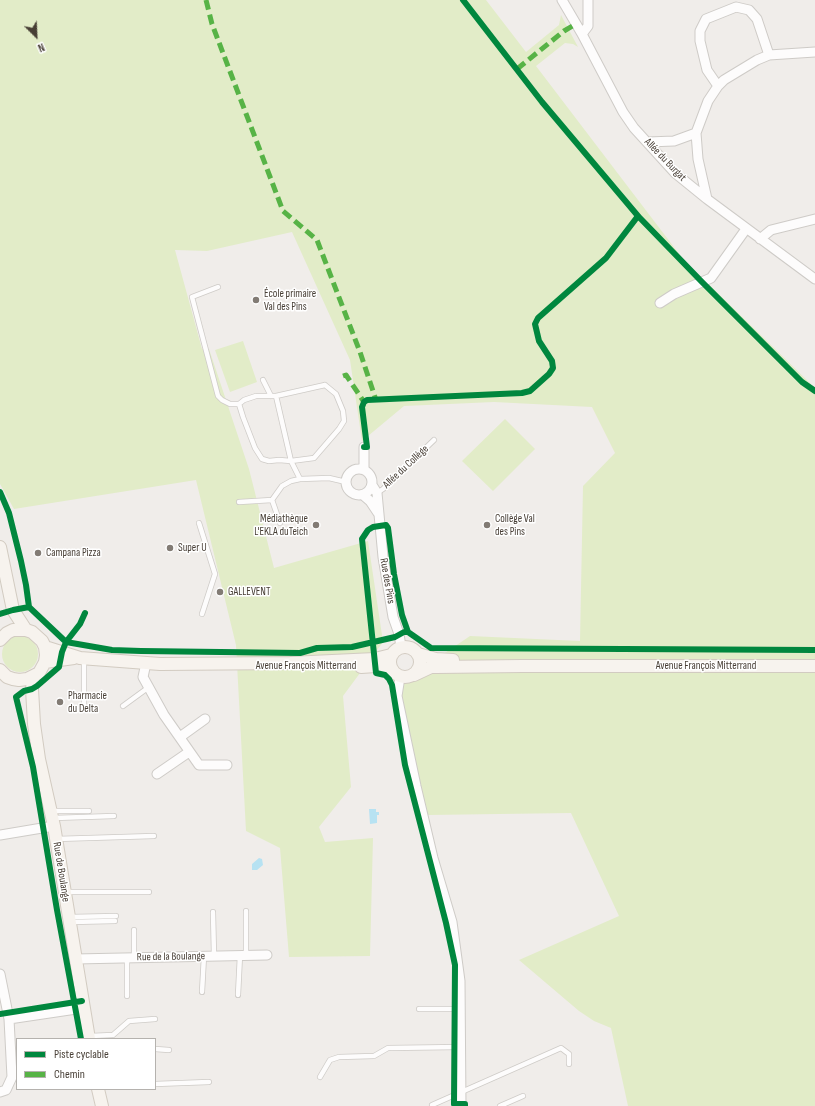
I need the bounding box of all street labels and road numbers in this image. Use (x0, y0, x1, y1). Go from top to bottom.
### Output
street label: Allée du Burgat (641, 136, 689, 184)
street label: Allée du Collège (380, 443, 432, 491)
street label: Rue des Pins (377, 557, 397, 605)
street label: Avenue François Mitterrand (256, 659, 356, 673)
street label: Avenue François Mitterrand (656, 659, 756, 673)
street label: Rue de Boulange (50, 841, 72, 903)
street label: Rue de la Boulange (137, 950, 205, 964)

